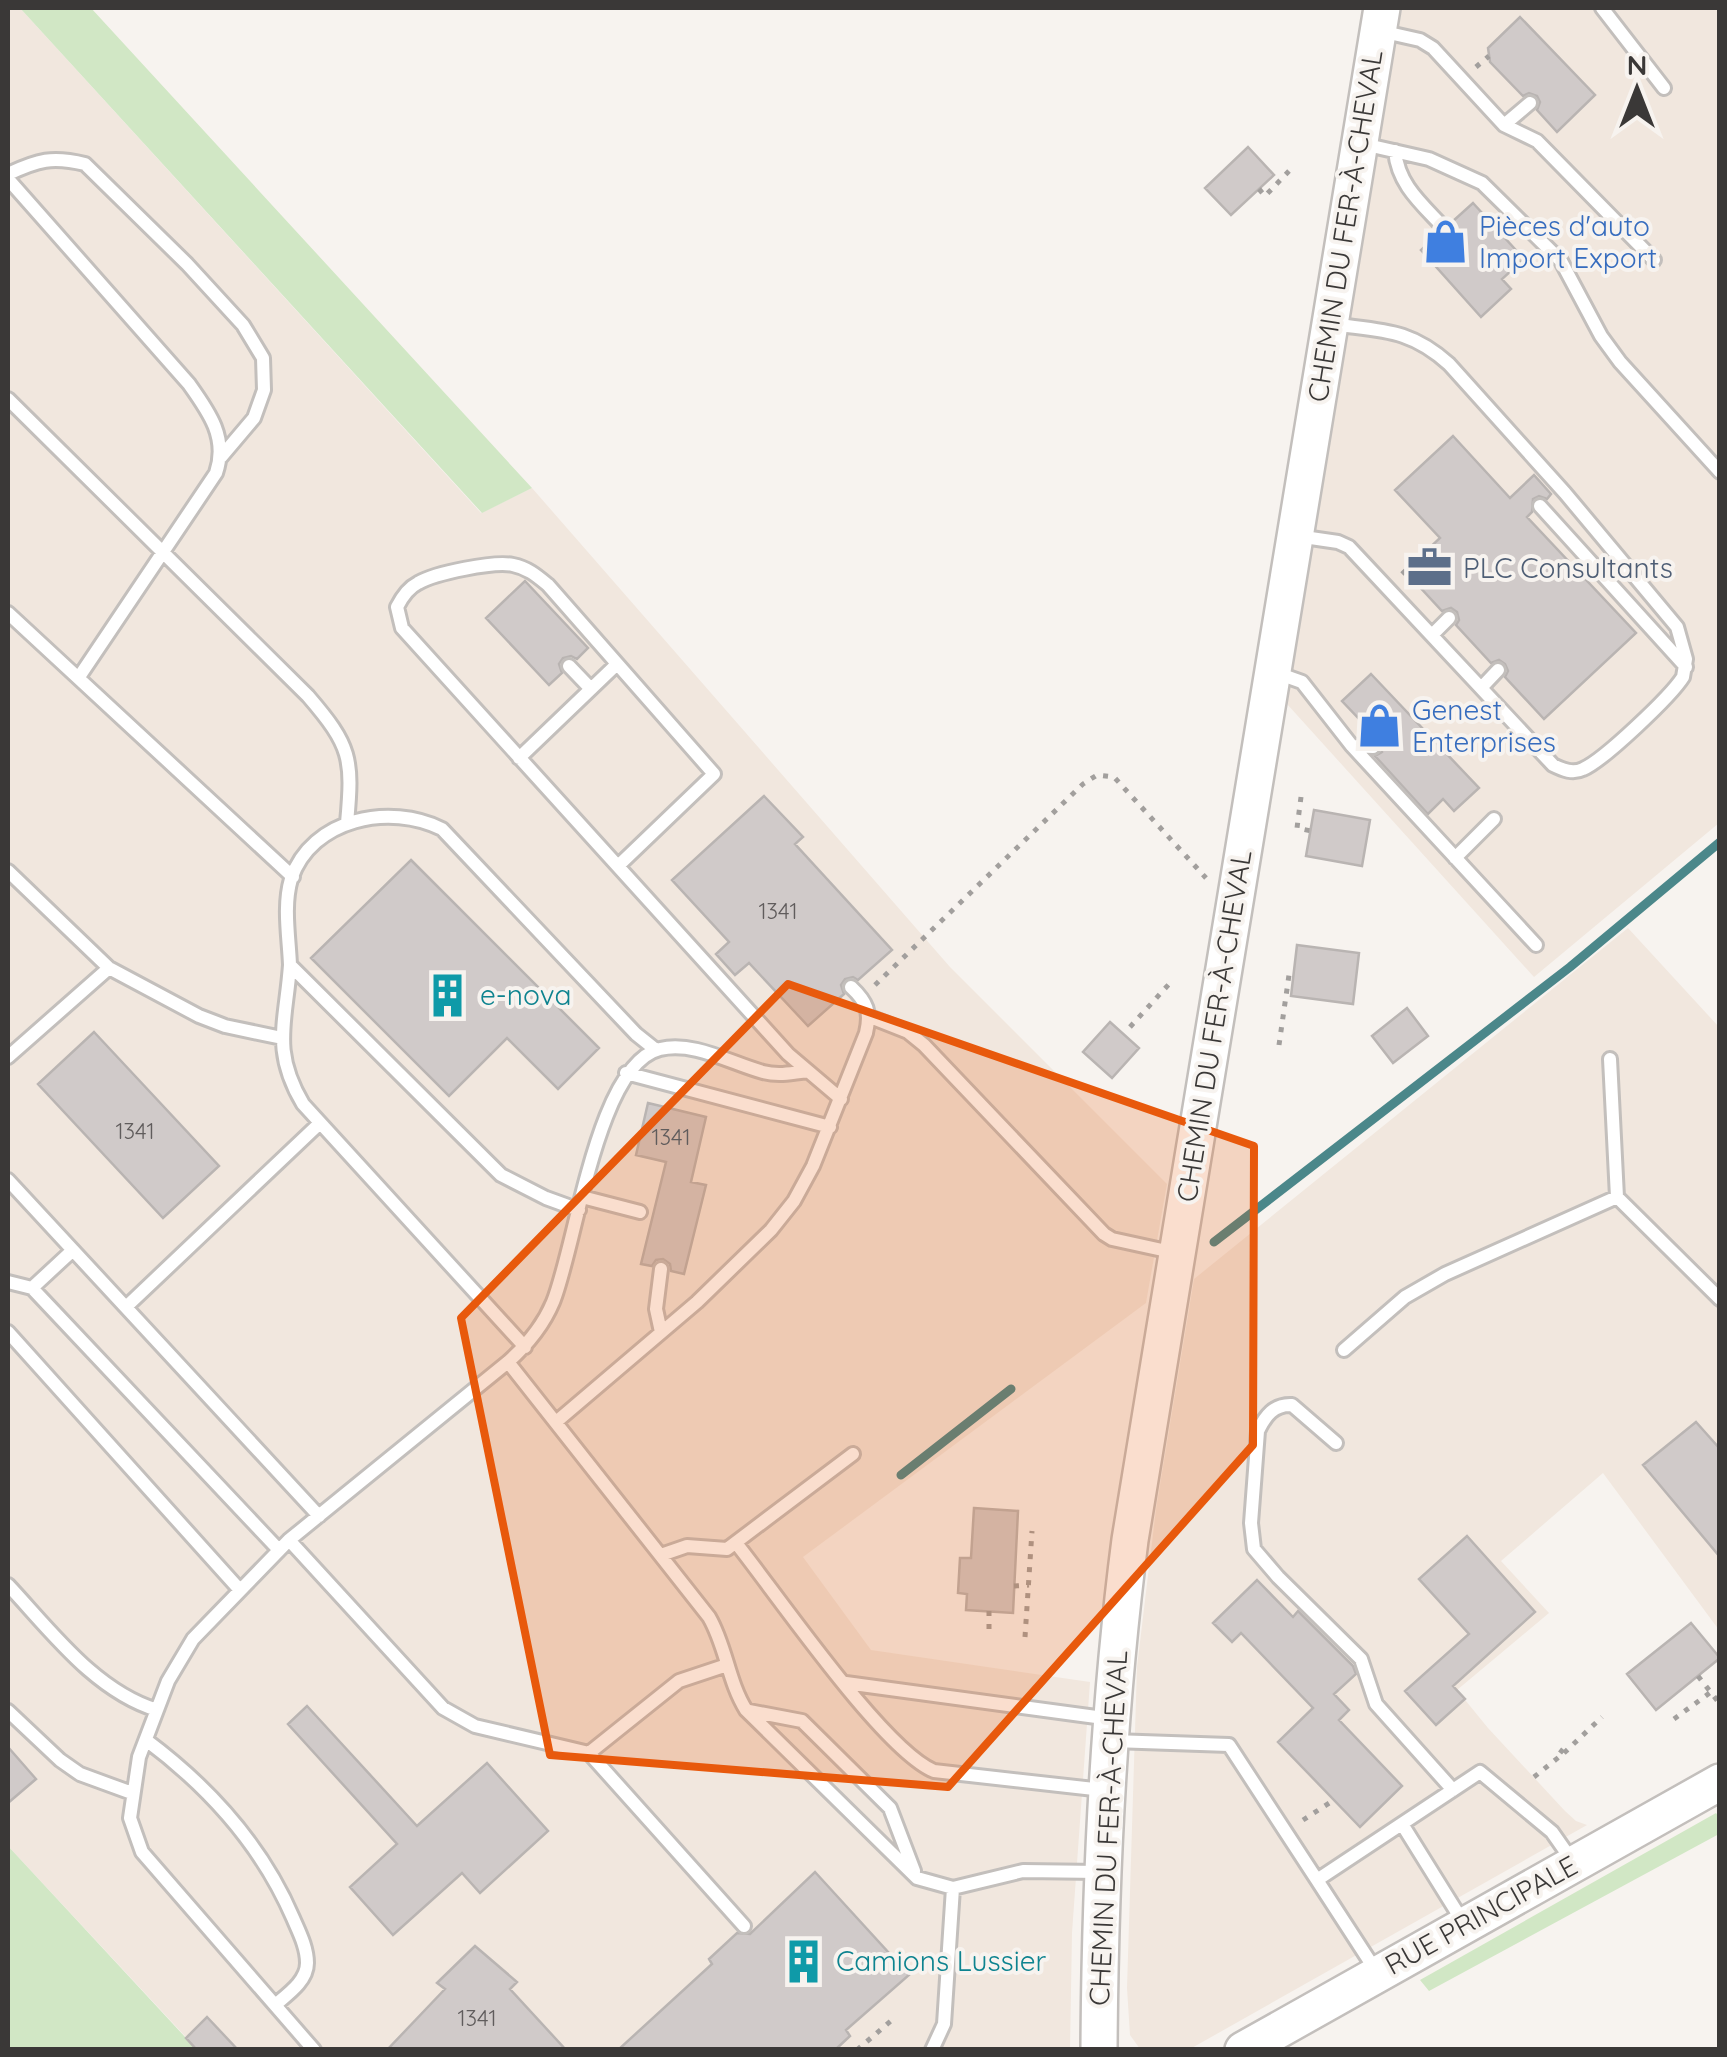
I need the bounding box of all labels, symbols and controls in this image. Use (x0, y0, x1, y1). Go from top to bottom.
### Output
north arrow (1587, 40, 1687, 140)
street label: CHEMIN DU FER-À-CHEVAL (1299, 47, 1390, 404)
text: N (1627, 47, 1647, 82)
place label: Pièces d'auto Import Export (1479, 208, 1657, 275)
shop icon: Pièces d'auto Import Export (1422, 218, 1470, 266)
office icon: PLC Consultants (1406, 544, 1454, 592)
place label: PLC Consultants (1463, 550, 1673, 585)
place label: Genest Enterprises (1412, 692, 1556, 759)
shop icon: Genest Enterprises (1355, 702, 1403, 750)
street label: CHEMIN DU FER-À-CHEVAL (1168, 847, 1259, 1204)
house number: 1341 (758, 897, 798, 925)
building icon: e-nova (423, 971, 471, 1019)
place label: e-nova (480, 977, 571, 1012)
house number: 1341 (115, 1117, 155, 1145)
house number: 1341 (651, 1123, 691, 1151)
street label: CHEMIN DU FER-À-CHEVAL (1081, 1649, 1134, 2007)
street label: RUE PRINCIPALE (1378, 1847, 1583, 1982)
building icon: Camions Lussier (779, 1937, 827, 1985)
place label: Camions Lussier (836, 1943, 1047, 1978)
house number: 1341 (457, 2004, 497, 2032)

